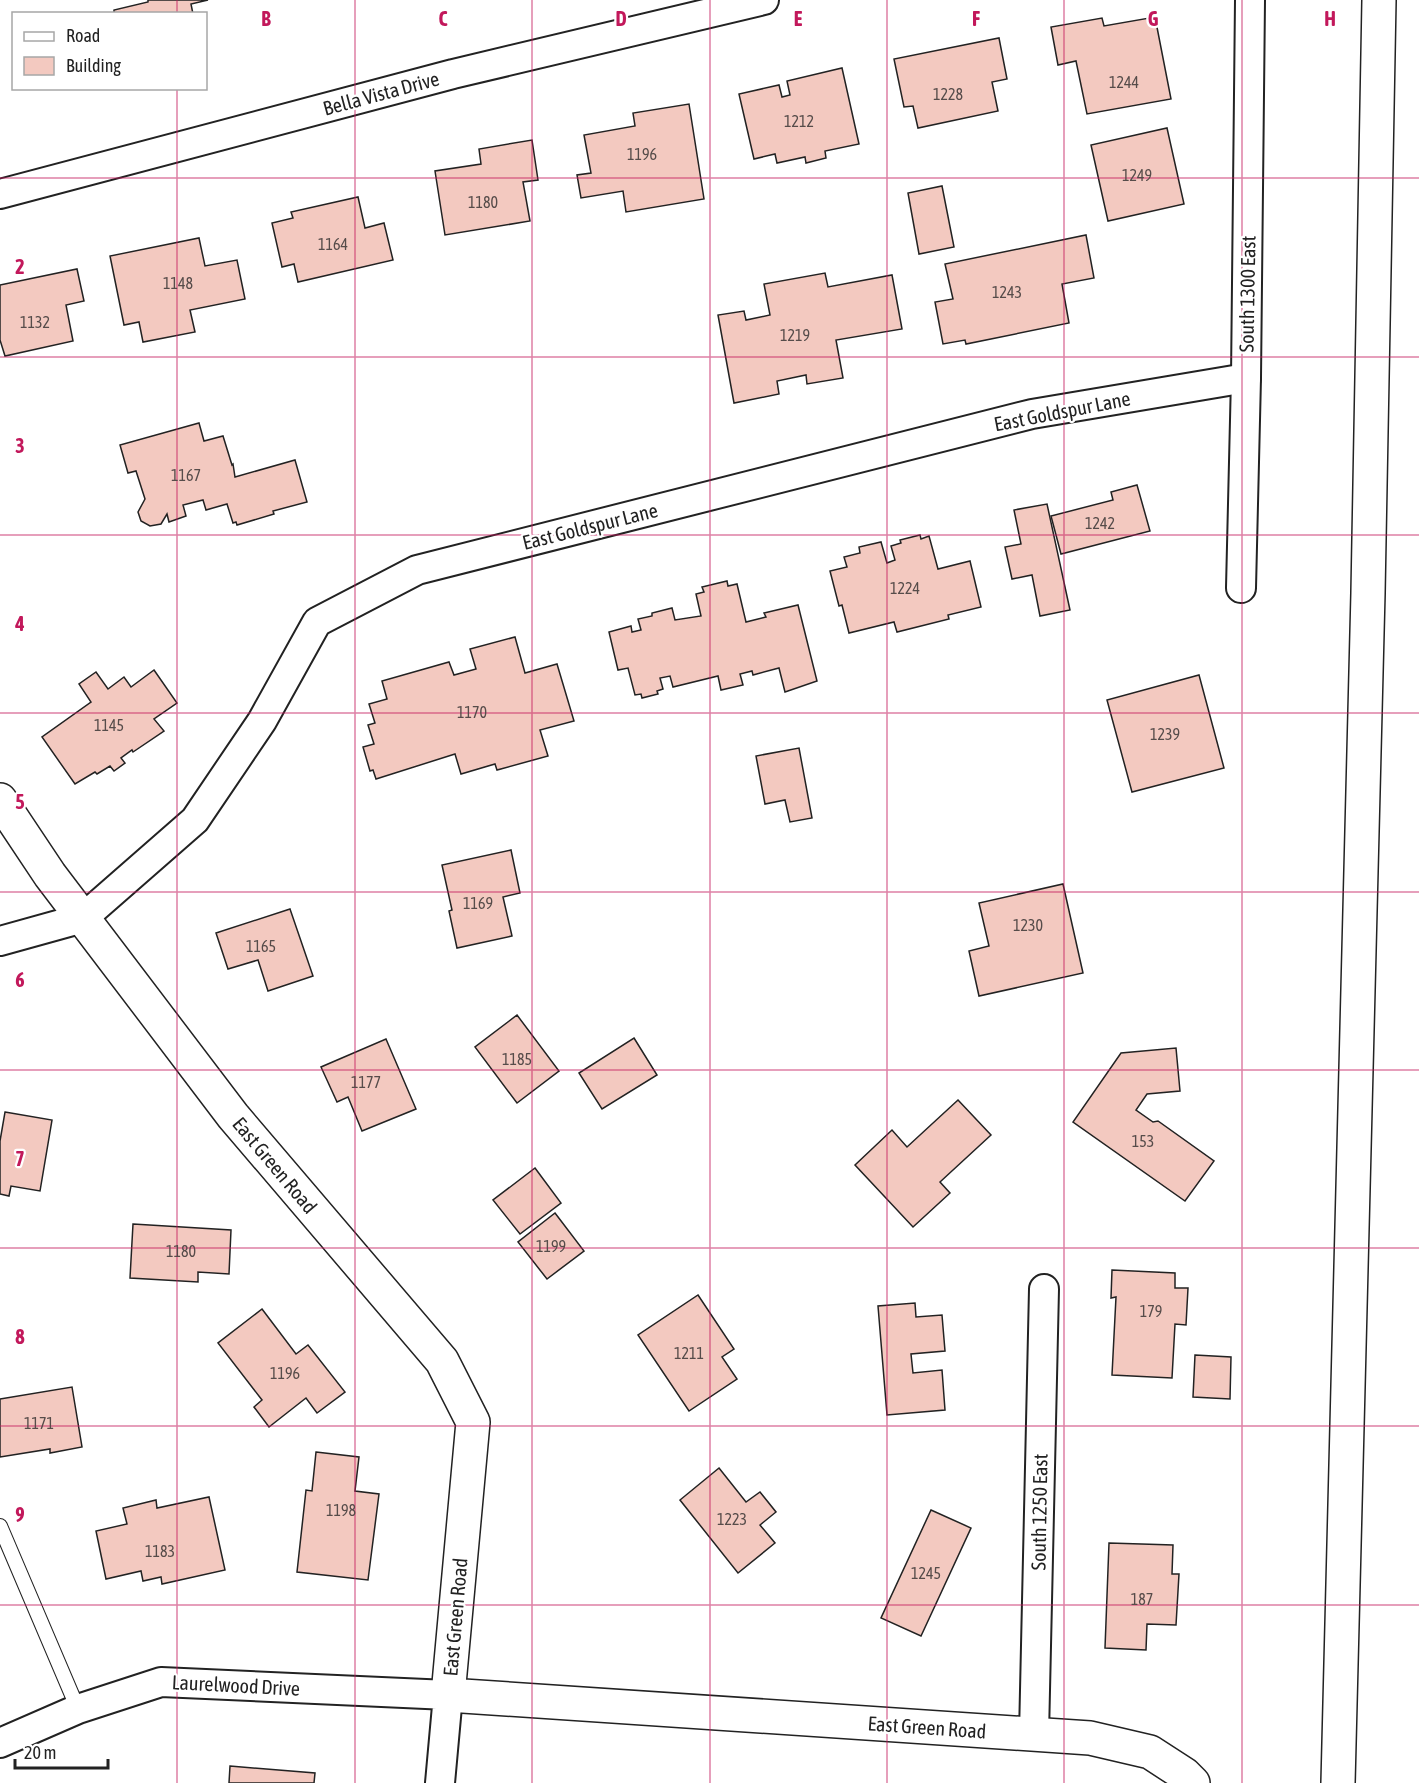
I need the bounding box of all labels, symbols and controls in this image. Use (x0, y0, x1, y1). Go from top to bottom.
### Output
text: B (261, 7, 271, 30)
text: C (439, 7, 448, 30)
text: D (615, 7, 627, 30)
text: E (794, 7, 803, 30)
text: F (972, 7, 980, 30)
text: G (1148, 7, 1159, 30)
text: H (1324, 7, 1336, 30)
legend (12, 12, 207, 90)
text: Road (66, 25, 100, 46)
text: Building (66, 55, 121, 76)
street label: Bella Vista Drive (320, 66, 442, 120)
house number: 1244 (1109, 73, 1139, 91)
house number: 1228 (933, 85, 963, 103)
house number: 1212 (784, 112, 814, 130)
house number: 1196 (627, 145, 657, 163)
house number: 1249 (1122, 166, 1152, 184)
house number: 1180 (468, 193, 498, 211)
house number: 1164 (318, 235, 348, 253)
street label: South 1300 East (1234, 235, 1260, 353)
text: 2 (15, 255, 25, 278)
house number: 1148 (163, 274, 193, 292)
house number: 1243 (992, 283, 1022, 301)
house number: 1132 (20, 313, 50, 331)
house number: 1219 (780, 326, 810, 344)
street label: East Goldspur Lane (992, 386, 1132, 436)
text: 3 (15, 434, 25, 457)
house number: 1167 (171, 466, 201, 484)
street label: East Goldspur Lane (520, 498, 660, 554)
house number: 1242 (1085, 514, 1115, 532)
house number: 1224 (890, 579, 920, 597)
text: 4 (14, 612, 25, 635)
house number: 1170 (457, 703, 487, 721)
house number: 1145 (94, 716, 124, 734)
house number: 1239 (1150, 725, 1180, 743)
text: 5 (15, 790, 25, 813)
house number: 1169 (463, 894, 493, 912)
house number: 1230 (1013, 916, 1043, 934)
house number: 1165 (246, 937, 276, 955)
text: 6 (15, 968, 25, 991)
house number: 1185 (502, 1050, 532, 1068)
house number: 1177 (351, 1073, 381, 1091)
street label: East Green Road (228, 1112, 322, 1218)
house number: 153 (1132, 1132, 1154, 1150)
text: 7 (15, 1147, 25, 1170)
house number: 1199 (536, 1237, 566, 1255)
house number: 1180 (166, 1242, 196, 1260)
house number: 179 (1140, 1302, 1162, 1320)
text: 8 (15, 1325, 25, 1348)
house number: 1211 (674, 1344, 704, 1362)
house number: 1196 (270, 1364, 300, 1382)
house number: 1171 (24, 1414, 54, 1432)
street label: South 1250 East (1026, 1453, 1052, 1571)
house number: 1198 (326, 1501, 356, 1519)
text: 9 (15, 1503, 25, 1526)
house number: 1223 (717, 1510, 747, 1528)
house number: 1183 (145, 1542, 175, 1560)
street label: East Green Road (438, 1557, 472, 1677)
house number: 1245 (911, 1564, 941, 1582)
house number: 187 (1131, 1590, 1153, 1608)
street label: Laurelwood Drive (171, 1670, 301, 1700)
street label: East Green Road (867, 1711, 987, 1743)
scale bar (15, 1732, 108, 1770)
text: 20 m (24, 1742, 56, 1763)

